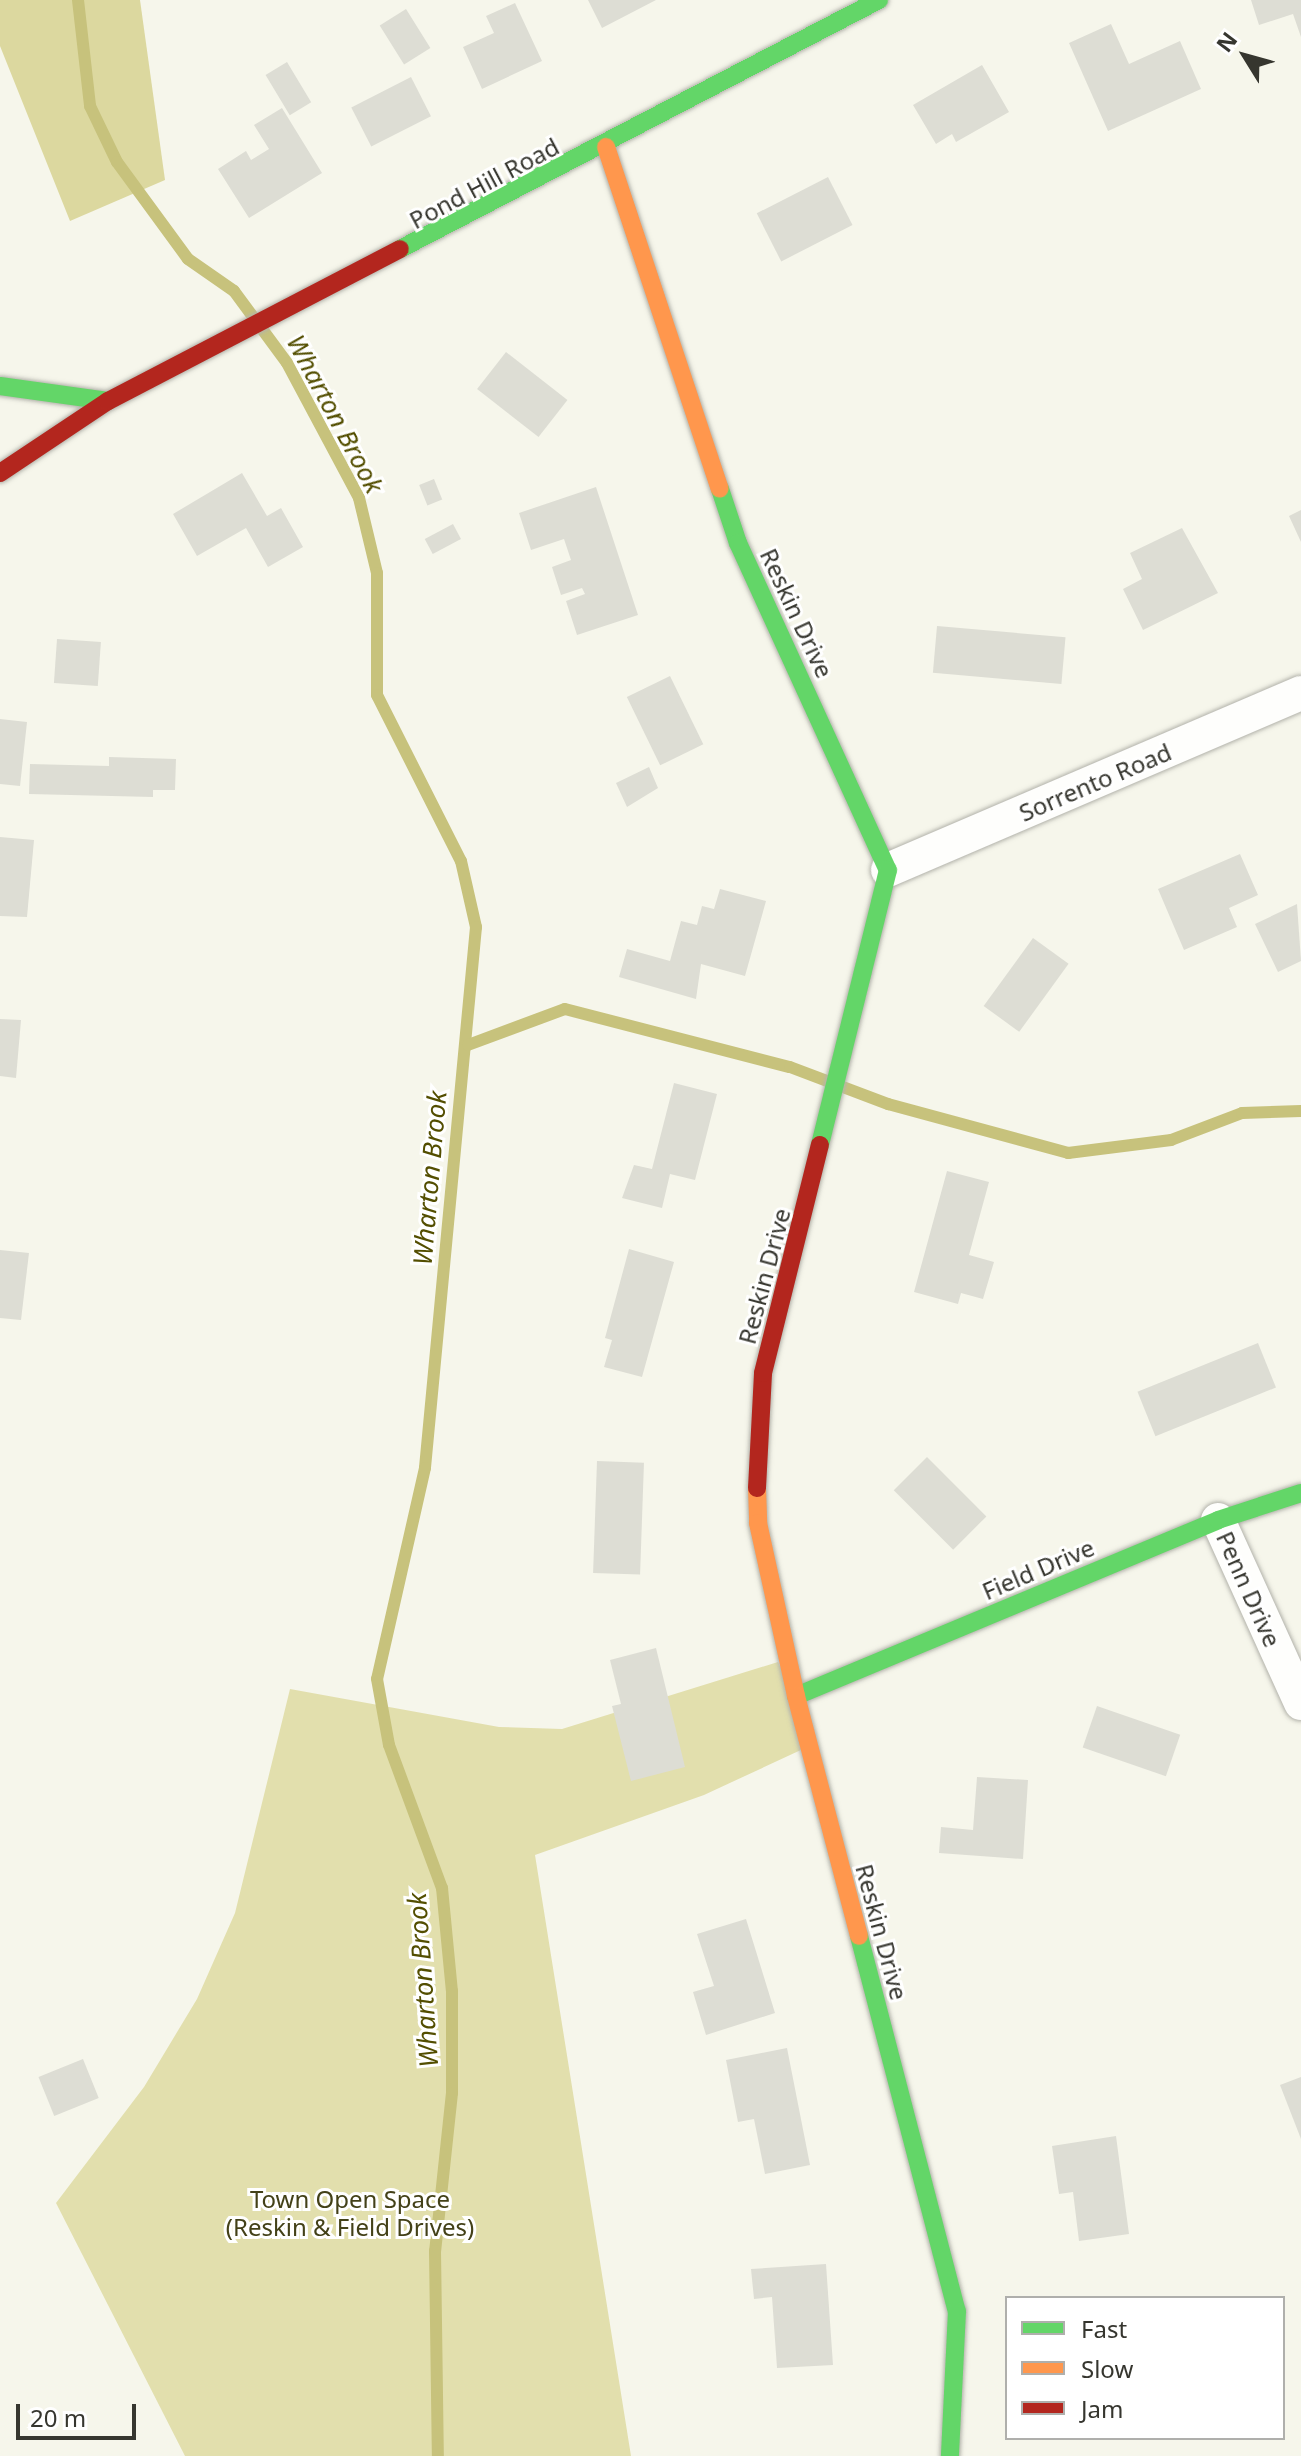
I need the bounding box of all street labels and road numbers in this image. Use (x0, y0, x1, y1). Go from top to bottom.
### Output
street label: Pond Hill Road (404, 132, 564, 234)
street label: Reskin Drive (754, 544, 840, 682)
street label: Sorrento Road (1015, 737, 1175, 827)
street label: Reskin Drive (732, 1205, 796, 1347)
street label: Penn Drive (1211, 1527, 1287, 1651)
street label: Field Drive (978, 1533, 1098, 1605)
street label: Reskin Drive (850, 1861, 914, 2003)

